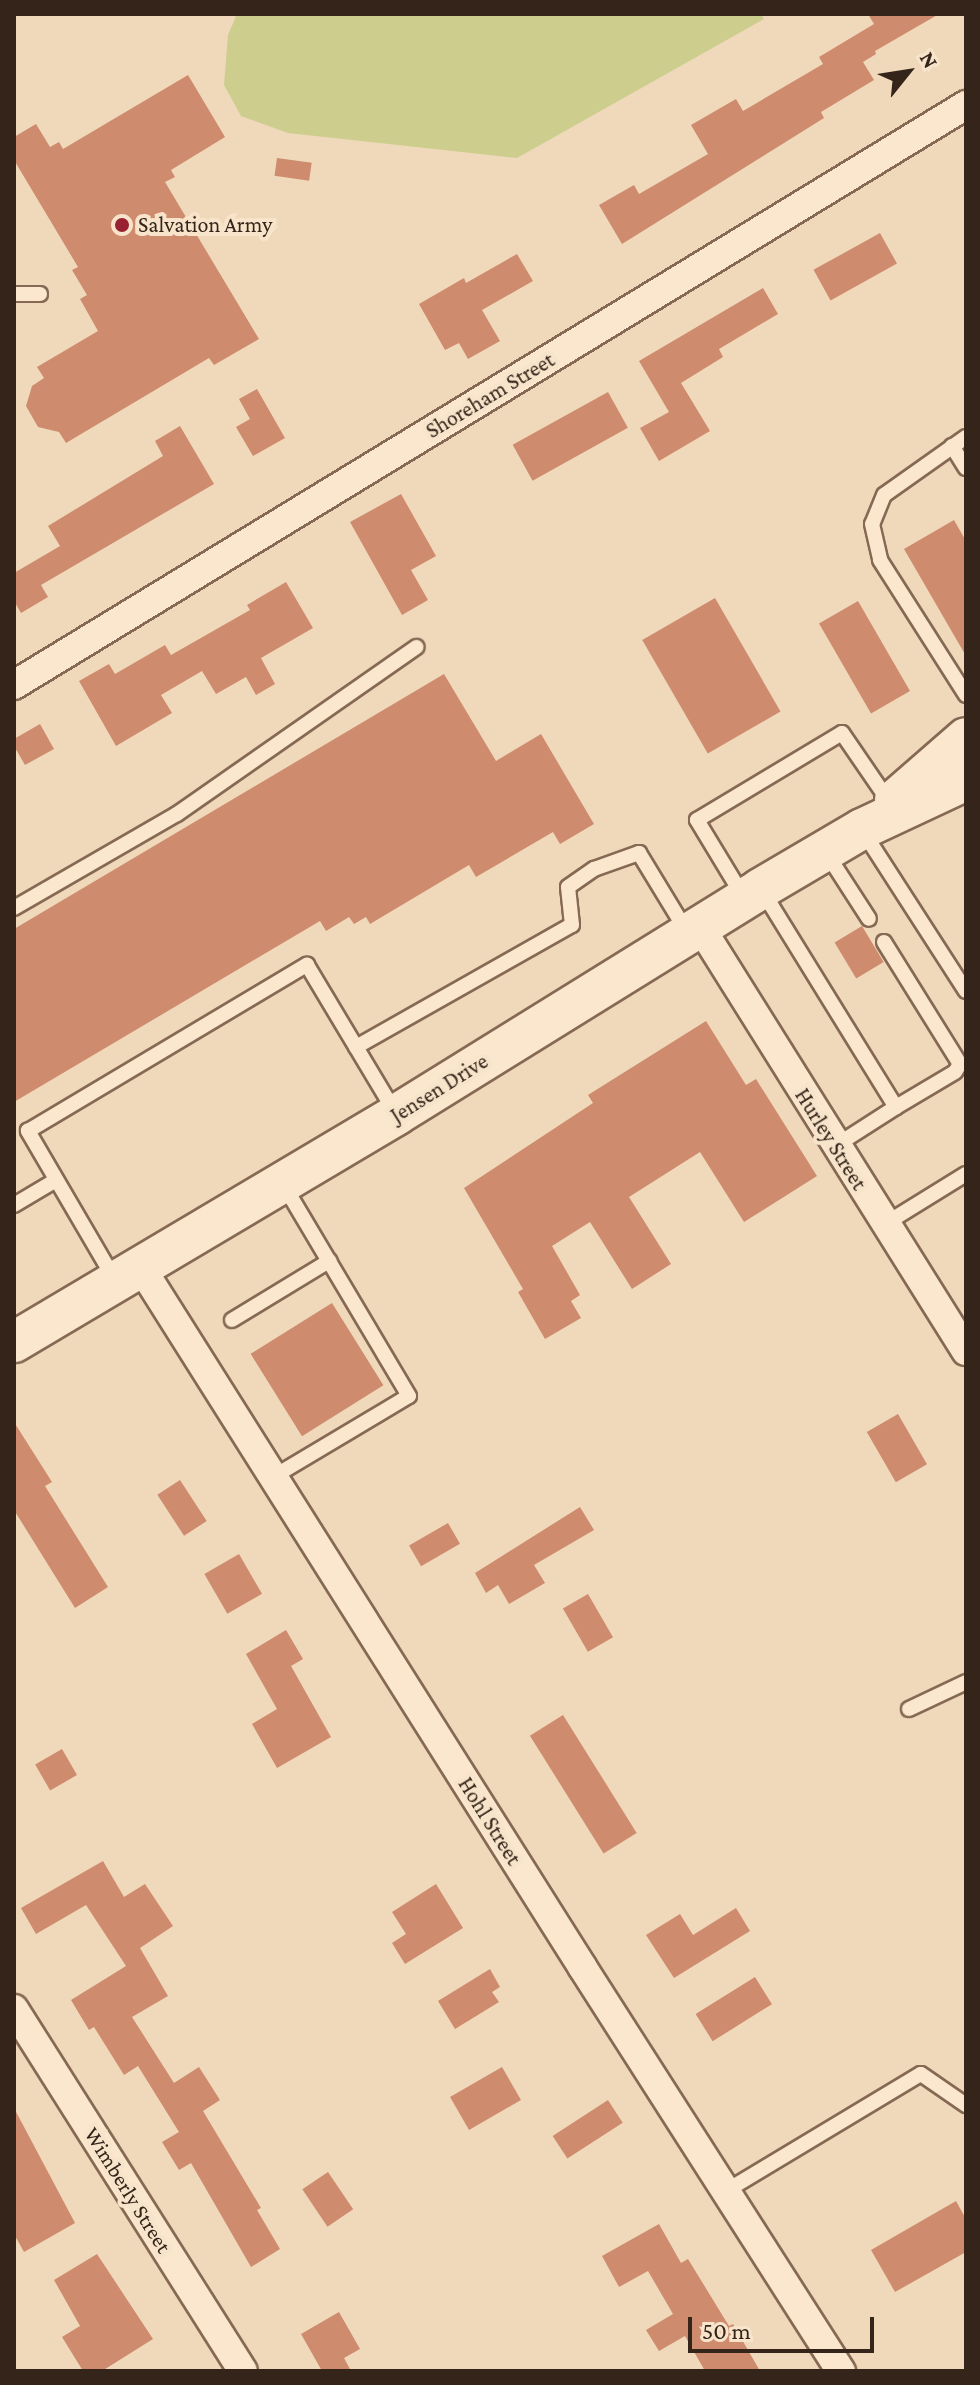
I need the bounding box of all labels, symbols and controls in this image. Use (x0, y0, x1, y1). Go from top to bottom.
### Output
north arrow (868, 32, 948, 112)
text: N (915, 47, 944, 72)
place label: Salvation Army (138, 212, 272, 238)
marker: Salvation Army (113, 216, 131, 234)
street label: Shoreham Street (421, 346, 559, 444)
street label: Jensen Drive (385, 1048, 493, 1128)
street label: Hurley Street (789, 1083, 873, 1195)
street label: Hohl Street (453, 1772, 527, 1870)
street label: Wimberly Street (79, 2122, 177, 2258)
scale bar (692, 2301, 878, 2351)
text: 50 m (702, 2317, 751, 2344)

